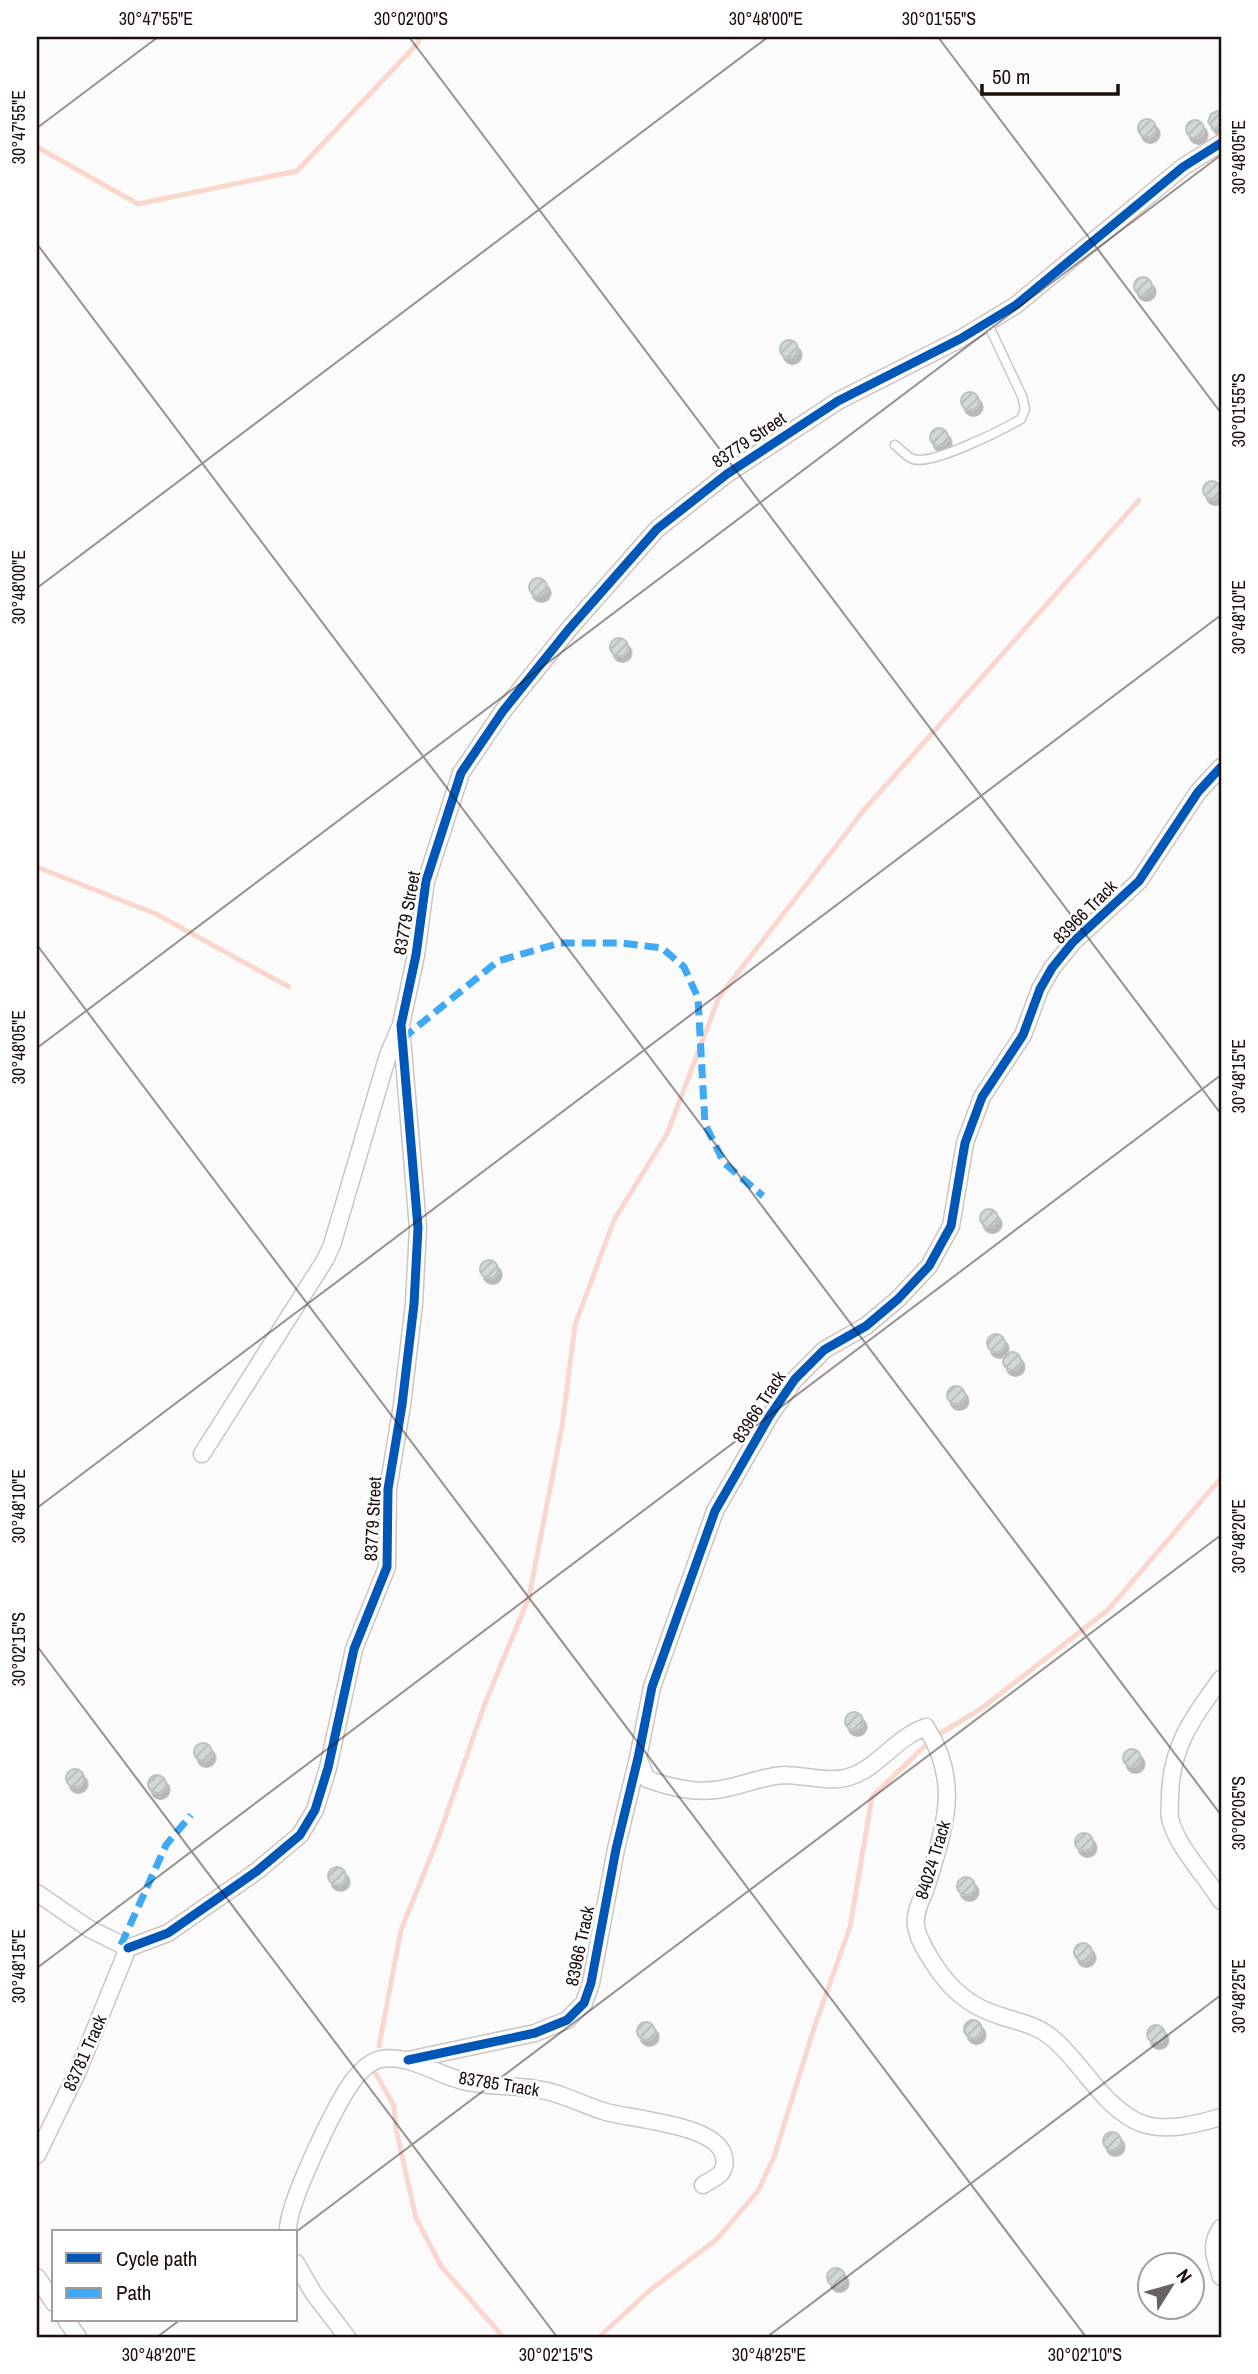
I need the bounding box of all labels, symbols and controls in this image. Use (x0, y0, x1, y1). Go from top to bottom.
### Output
text: 30°47'55"E (119, 6, 193, 31)
text: 30°02'00"S (374, 6, 448, 31)
text: 30°48'00"E (729, 6, 803, 31)
text: 30°01'55"S (902, 6, 976, 31)
scale bar (982, 52, 1118, 96)
text: 50 m (992, 62, 1030, 91)
text: 30°47'55"E (6, 90, 31, 164)
text: 30°48'05"E (1226, 120, 1251, 194)
text: 30°01'55"S (1226, 373, 1251, 447)
street label: 83779 Street (707, 406, 791, 474)
text: 30°48'00"E (6, 550, 31, 624)
text: 30°48'10"E (1226, 580, 1251, 654)
street label: 83779 Street (387, 869, 426, 957)
street label: 83966 Track (1047, 874, 1123, 949)
text: 30°48'05"E (6, 1010, 31, 1084)
text: 30°48'15"E (1226, 1039, 1251, 1113)
street label: 83966 Track (726, 1365, 792, 1448)
text: 30°48'10"E (6, 1469, 31, 1543)
street label: 83779 Street (358, 1476, 387, 1562)
text: 30°48'20"E (1226, 1499, 1251, 1573)
text: 30°02'15"S (6, 1612, 31, 1686)
text: 30°02'05"S (1226, 1776, 1251, 1850)
street label: 84024 Track (909, 1817, 957, 1902)
street label: 83966 Track (559, 1903, 600, 1988)
text: 30°48'15"E (6, 1929, 31, 2003)
text: 30°48'25"E (1226, 1959, 1251, 2033)
street label: 83781 Track (57, 2010, 113, 2095)
street label: 83785 Track (457, 2065, 542, 2102)
legend (52, 2230, 298, 2322)
text: Cycle path (116, 2244, 197, 2273)
north arrow (1136, 2252, 1206, 2322)
text: N (1171, 2263, 1198, 2288)
text: Path (116, 2278, 151, 2307)
text: 30°48'20"E (122, 2342, 196, 2367)
text: 30°02'15"S (519, 2342, 593, 2367)
text: 30°48'25"E (732, 2342, 806, 2367)
text: 30°02'10"S (1048, 2342, 1122, 2367)

